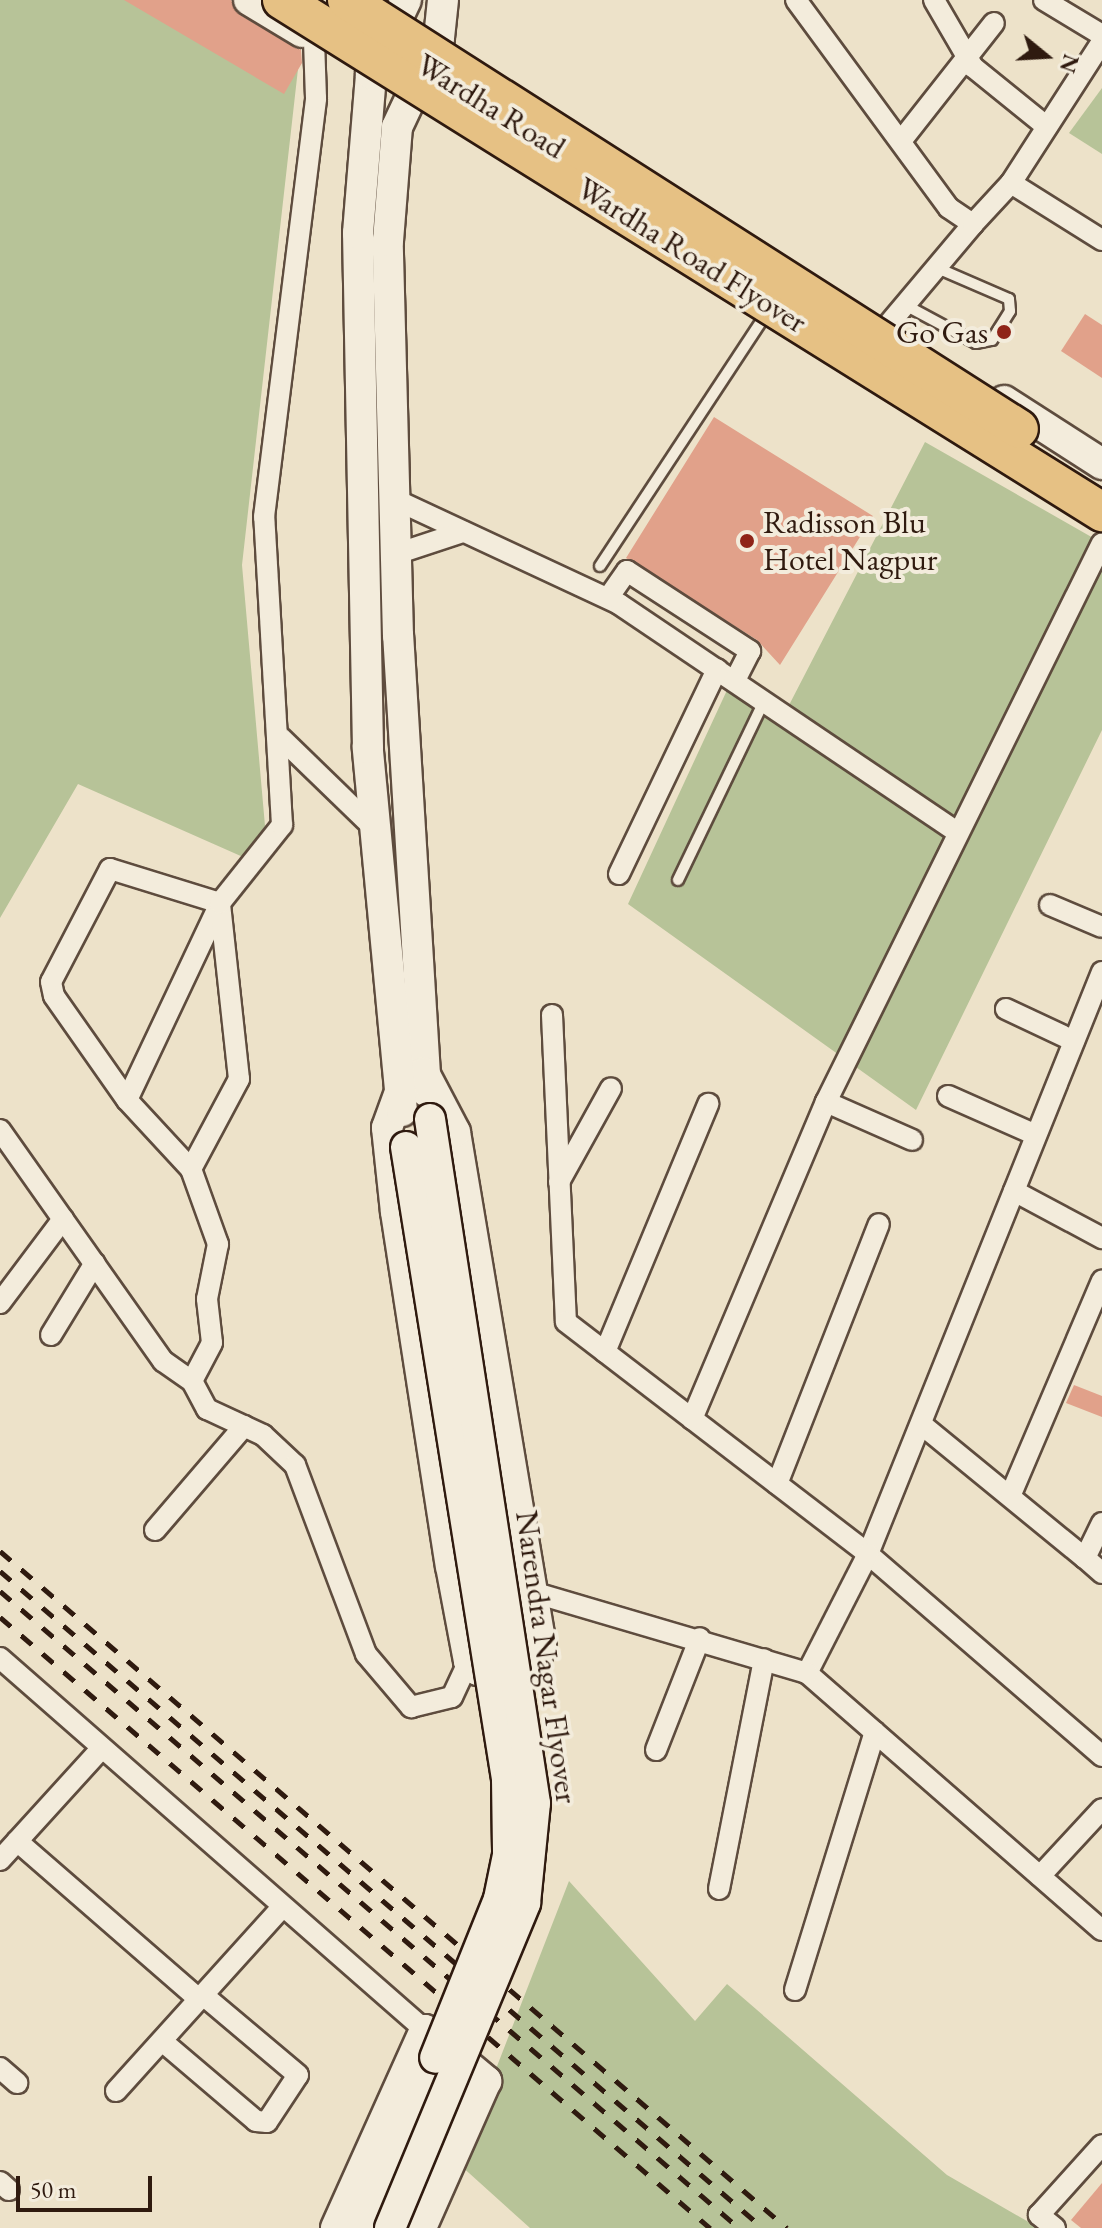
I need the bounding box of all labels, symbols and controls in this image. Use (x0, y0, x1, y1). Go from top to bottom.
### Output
north arrow (1006, 16, 1086, 96)
street label: Wardha Road (409, 45, 573, 167)
text: N (1053, 51, 1086, 77)
street label: Wardha Road Flyover (570, 169, 814, 341)
place label: Go Gas (896, 313, 988, 351)
marker: Go Gas (995, 323, 1013, 341)
place label: Radisson Blu Hotel Nagpur (763, 504, 938, 579)
marker: Radisson Blu Hotel Nagpur (738, 532, 756, 550)
street label: Narendra Nagar Flyover (507, 1508, 587, 1806)
scale bar (20, 2160, 156, 2210)
text: 50 m (30, 2174, 77, 2205)

